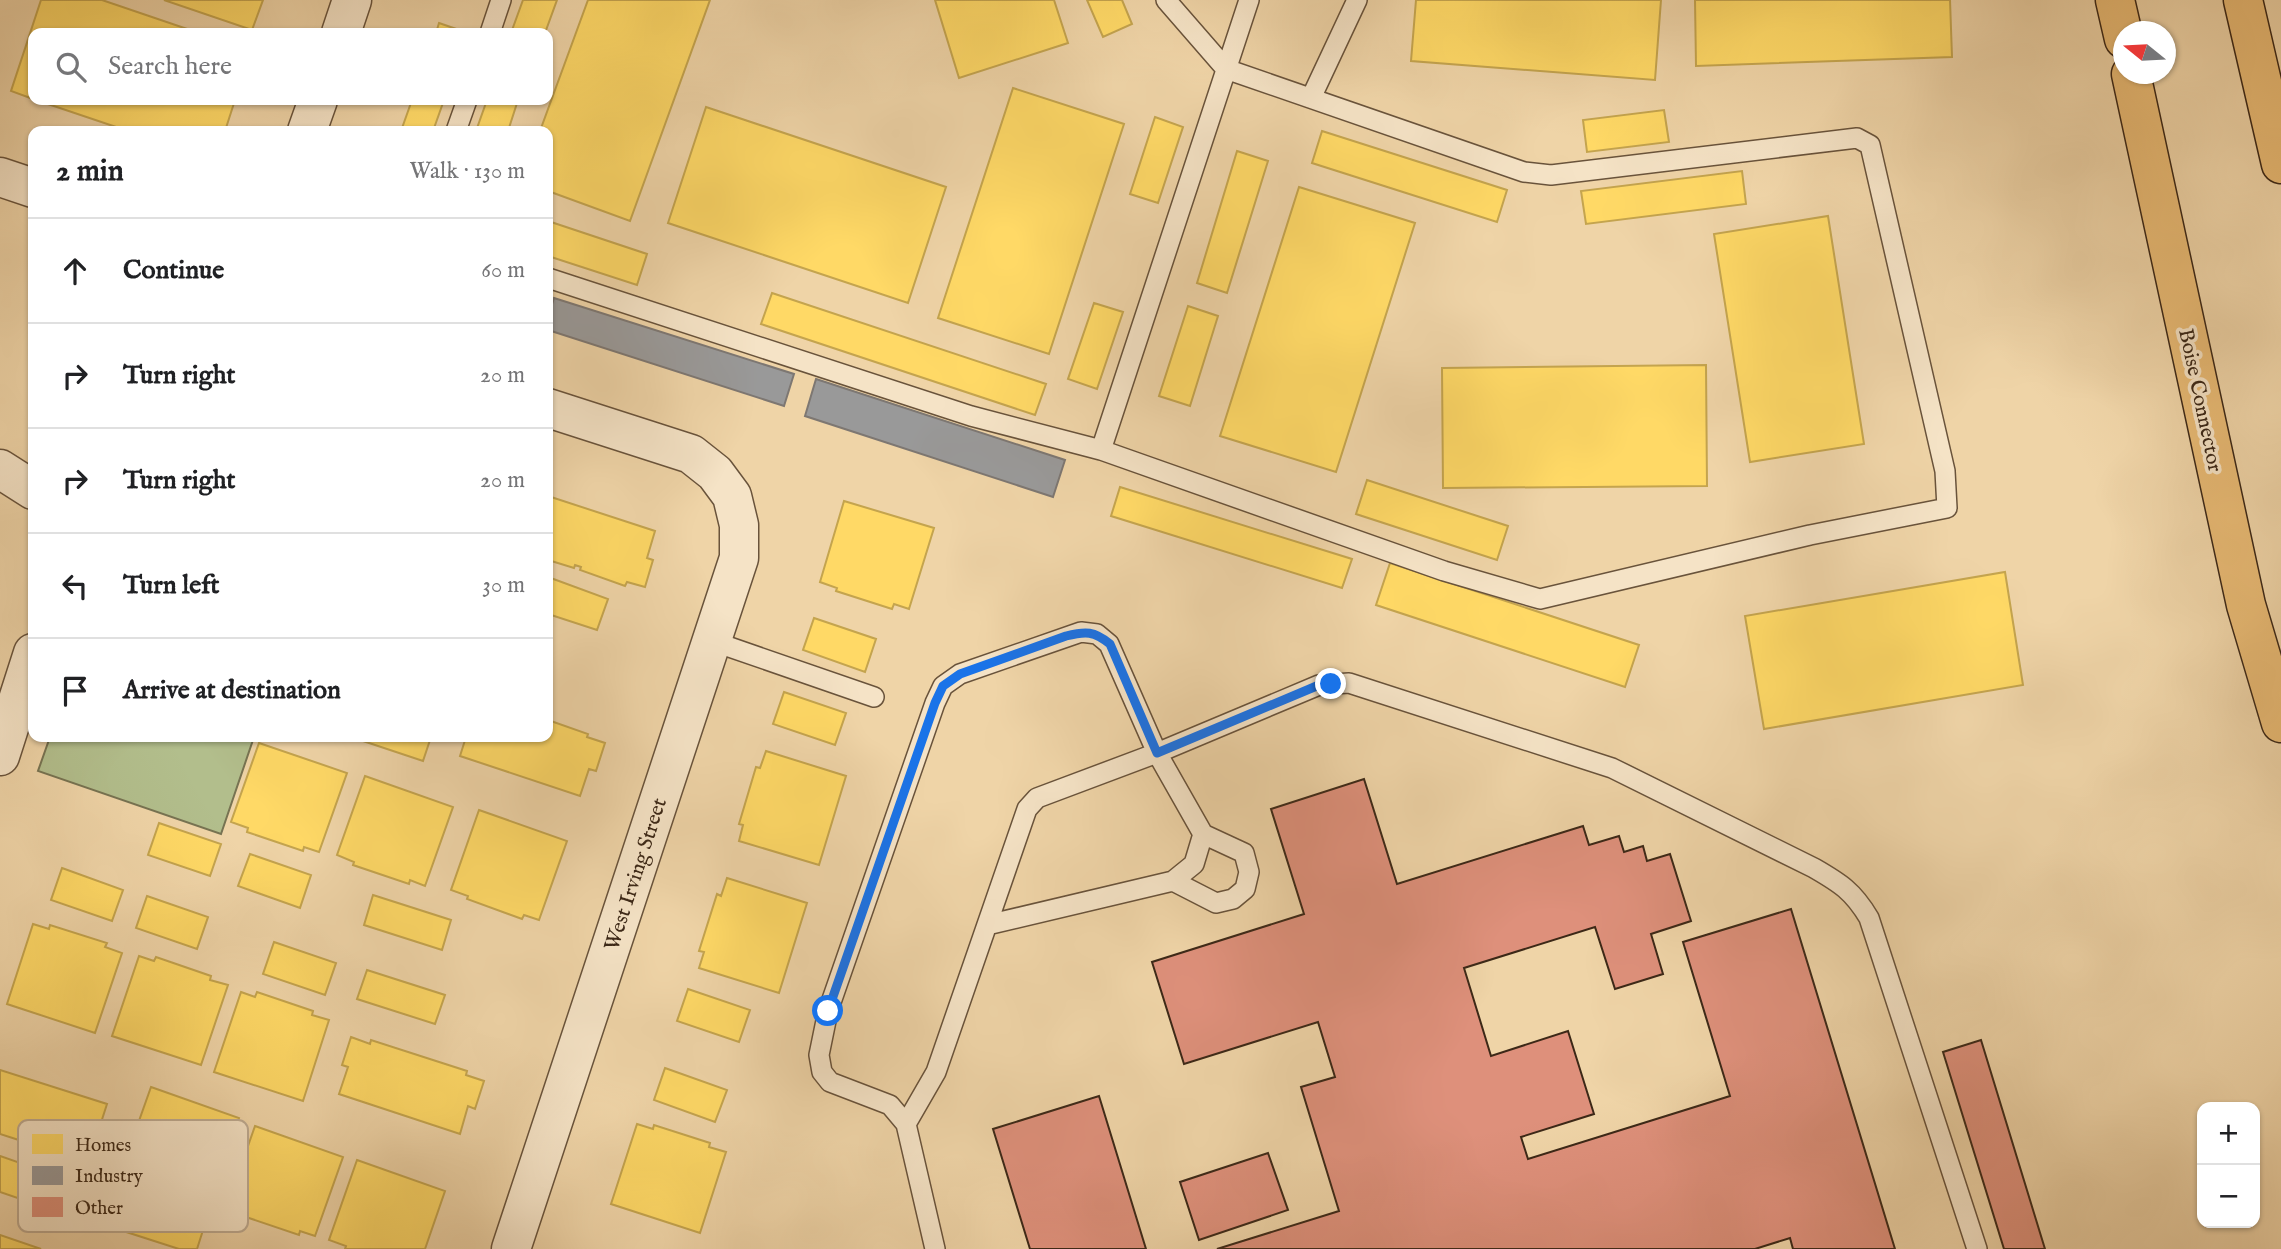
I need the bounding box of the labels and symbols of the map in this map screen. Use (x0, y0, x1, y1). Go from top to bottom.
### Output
north arrow (2113, 21, 2176, 84)
street label: Boise Connector (2171, 326, 2228, 475)
route end (1315, 668, 1346, 699)
street label: West Irving Street (599, 795, 674, 954)
route start (812, 995, 843, 1026)
legend (18, 1120, 248, 1232)
text: Homes (75, 1134, 131, 1158)
text: Industry (75, 1165, 143, 1189)
text: Other (75, 1197, 123, 1221)

